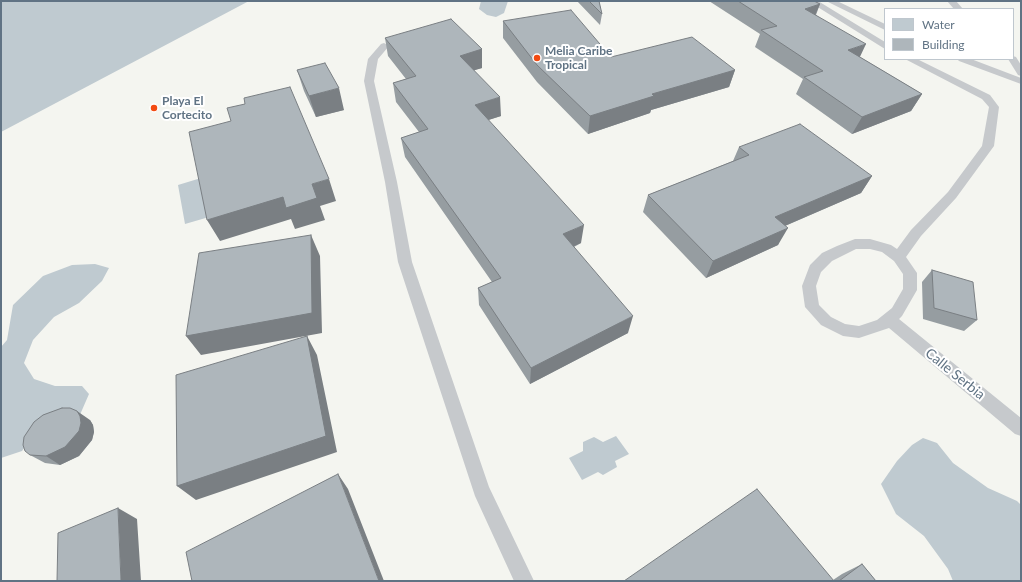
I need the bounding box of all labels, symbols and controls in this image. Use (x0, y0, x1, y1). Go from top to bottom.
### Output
legend (884, 8, 1014, 60)
text: Water (922, 17, 955, 32)
text: Building (922, 37, 965, 52)
place label: Melia Caribe Tropical (545, 44, 612, 72)
marker: Melia Caribe Tropical (532, 53, 542, 63)
place label: Playa El Cortecito (162, 94, 212, 122)
marker: Playa El Cortecito (149, 103, 159, 113)
street label: Calle Serbia (922, 345, 988, 403)

